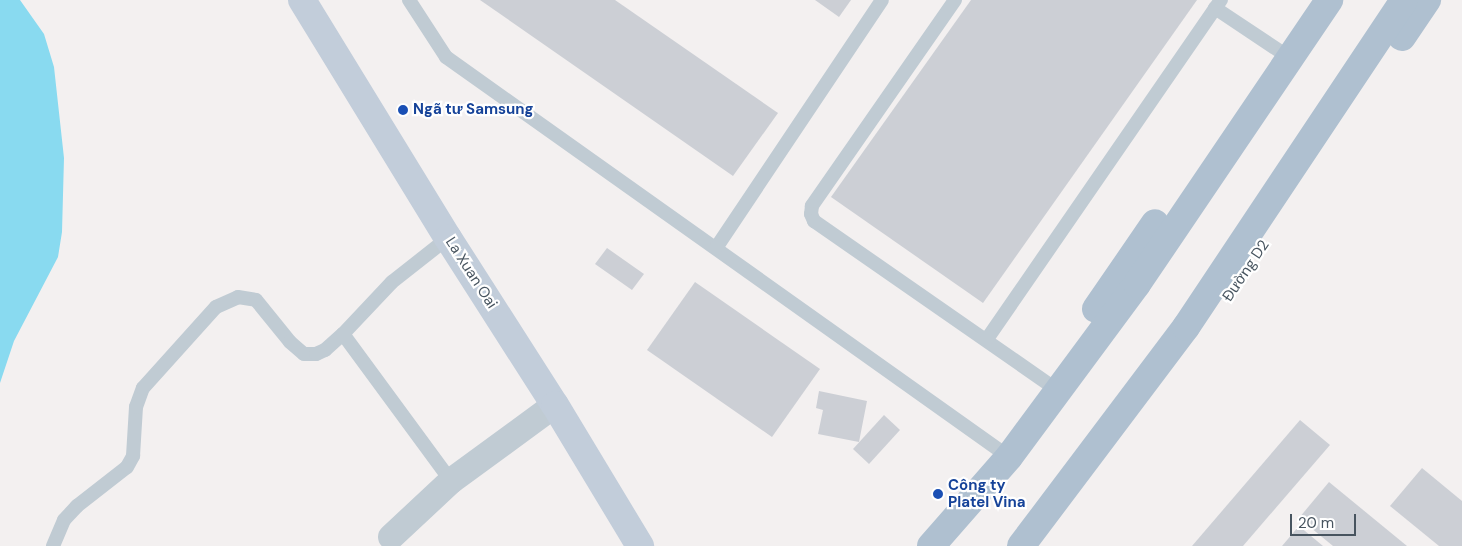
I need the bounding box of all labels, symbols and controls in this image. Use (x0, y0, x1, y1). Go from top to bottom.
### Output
place label: Ngã tư Samsung (413, 101, 533, 119)
marker: Ngã tư Samsung (397, 104, 409, 116)
street label: La Xuan Oai (441, 234, 501, 312)
street label: Đường D2 (1219, 237, 1273, 305)
place label: Công ty Platel Vina (948, 476, 1026, 511)
marker: Công ty Platel Vina (932, 488, 944, 500)
scale bar (1292, 504, 1358, 536)
text: 20 m (1298, 513, 1334, 533)

